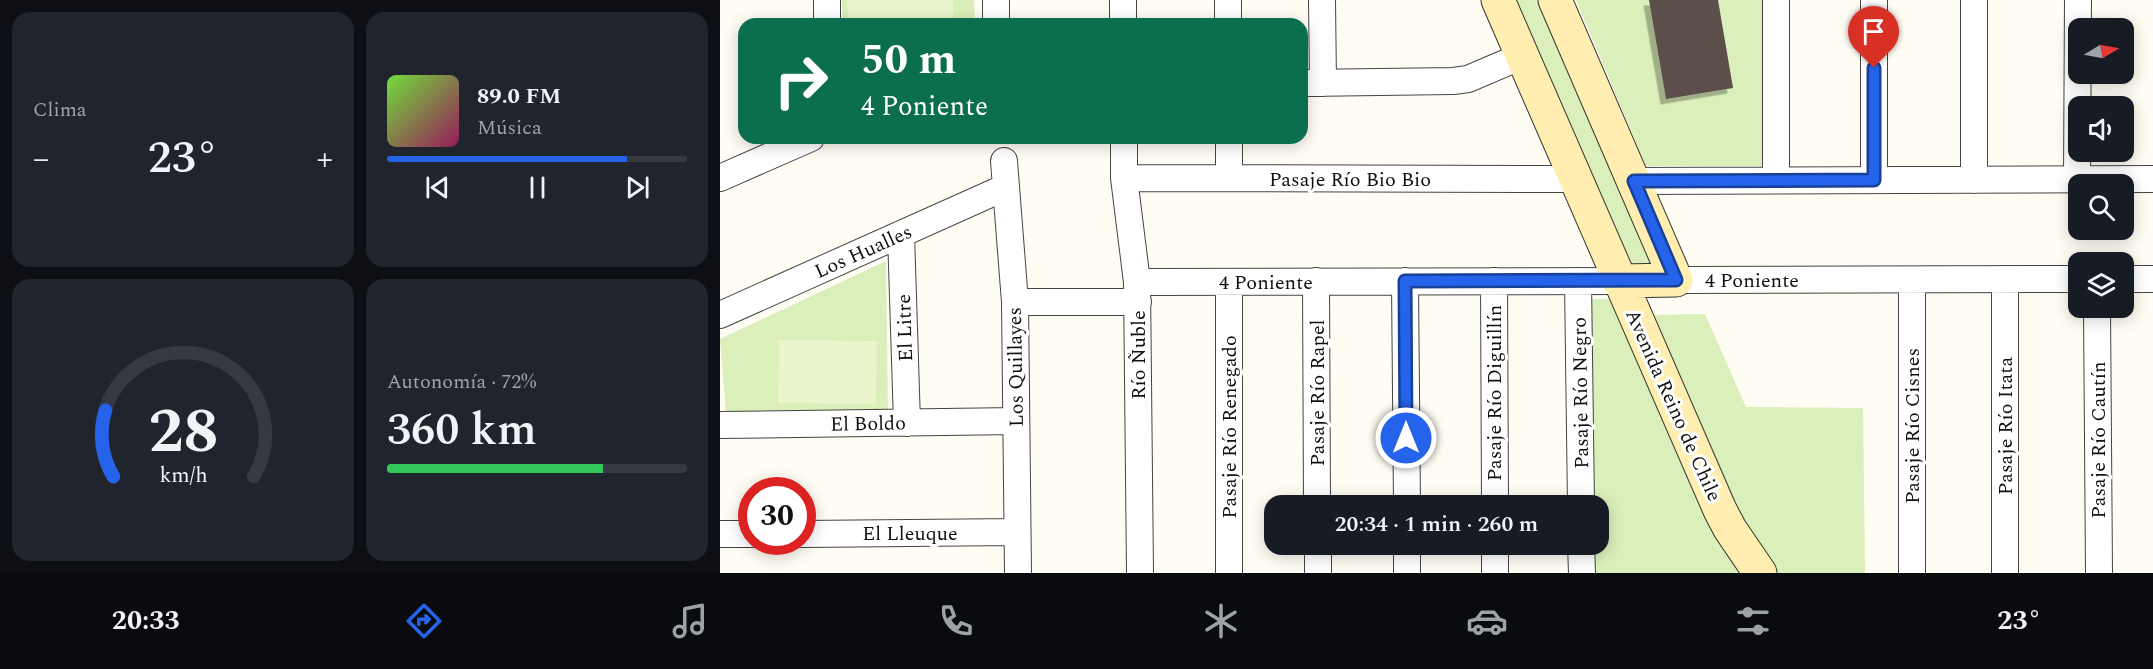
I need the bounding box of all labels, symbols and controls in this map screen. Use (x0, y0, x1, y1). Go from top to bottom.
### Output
pin (1848, 6, 1899, 68)
icon: arrive (1857, 15, 1890, 48)
north arrow (2068, 18, 2134, 84)
map controls (2068, 18, 2134, 318)
text: 50 m (861, 29, 956, 92)
icon: right (762, 42, 840, 120)
text: 89.0 FM (477, 80, 561, 113)
text: 4 Poniente (861, 86, 988, 128)
text: Clima (33, 95, 87, 125)
button: sound (2068, 96, 2134, 162)
text: Música (477, 113, 542, 143)
text: 23° (148, 124, 218, 193)
text: − (33, 134, 50, 184)
text: + (317, 134, 333, 184)
street label: Pasaje Río Bio Bio (1269, 165, 1431, 195)
icon: previous (421, 171, 454, 204)
icon: pause (521, 171, 554, 204)
icon: next (621, 171, 654, 204)
button: search (2068, 174, 2134, 240)
street label: Los Hualles (810, 217, 917, 287)
button: layers (2068, 252, 2134, 318)
street label: 4 Poniente (1705, 266, 1799, 296)
street label: 4 Poniente (1219, 268, 1313, 298)
street label: El Litre (889, 294, 921, 362)
street label: Avenida Reino de Chile (1617, 304, 1729, 506)
street label: Pasaje Río Diguillín (1480, 305, 1510, 481)
street label: Los Quillayes (1000, 307, 1032, 427)
street label: Río Ñuble (1124, 310, 1154, 400)
street label: Pasaje Río Negro (1565, 317, 1597, 469)
street label: Pasaje Río Rapel (1303, 320, 1333, 467)
street label: Pasaje Río Renegado (1215, 335, 1245, 519)
street label: Pasaje Río Cisnes (1898, 348, 1928, 504)
street label: Pasaje Río Itata (1991, 357, 2021, 495)
street label: Pasaje Río Cautín (2084, 361, 2114, 519)
text: Autonomía · 72% (387, 367, 536, 397)
text: 28 (148, 385, 218, 480)
text: 360 km (387, 396, 537, 465)
position arrow (1374, 406, 1438, 470)
street label: El Boldo (830, 408, 906, 440)
text: km/h (159, 459, 207, 492)
speed limit sign: 30 (738, 477, 816, 555)
text: 20:34 · 1 min · 260 m (1335, 508, 1538, 541)
street label: El Lleuque (862, 519, 958, 549)
text: 20:33 (112, 600, 180, 642)
icon: directions (403, 600, 445, 642)
icon: music (669, 600, 711, 642)
icon: phone (935, 600, 977, 642)
icon: climate (1200, 600, 1242, 642)
icon: car (1466, 600, 1508, 642)
icon: filters (1732, 600, 1774, 642)
text: 23° (1997, 600, 2041, 642)

